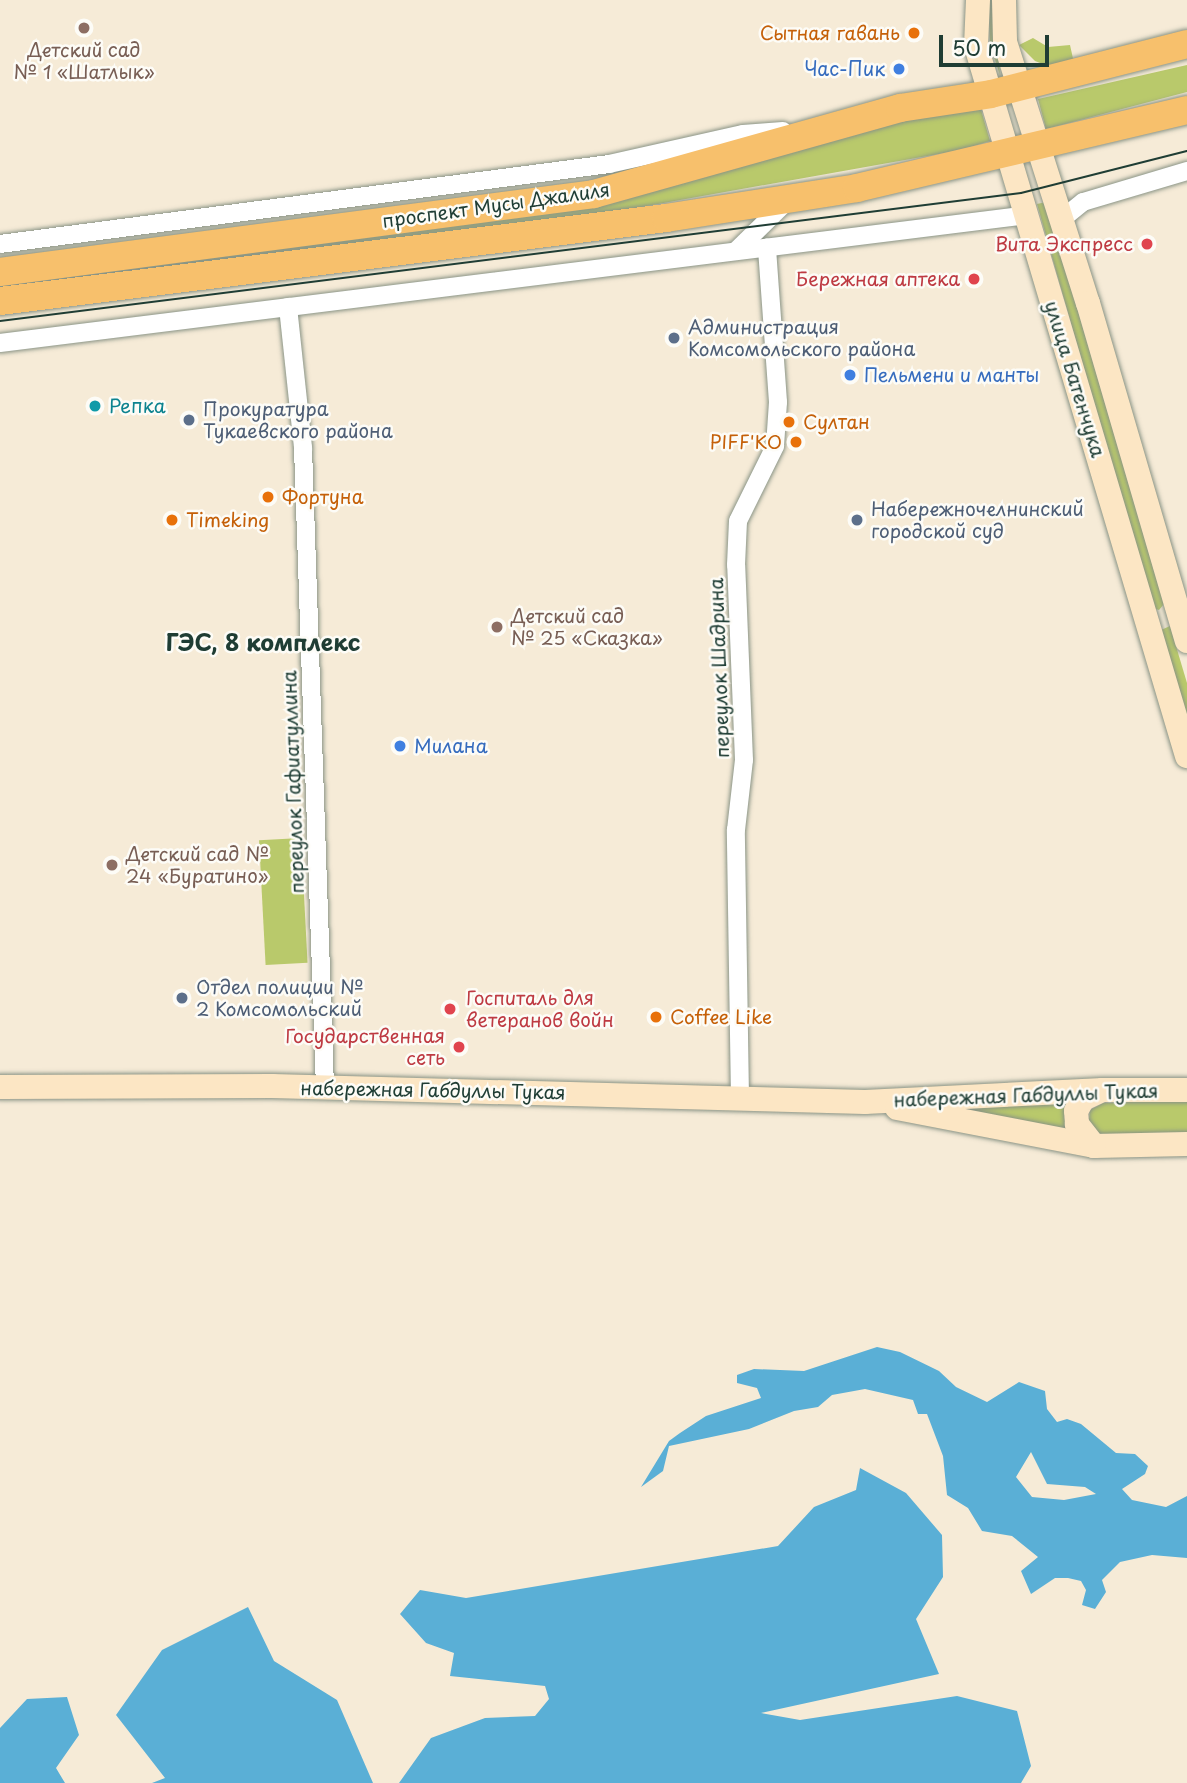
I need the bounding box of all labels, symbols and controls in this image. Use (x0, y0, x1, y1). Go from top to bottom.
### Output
marker: Детский сад № 1 «Шатлык» (76, 20, 92, 36)
scale bar (942, 21, 1052, 65)
place label: Сытная гавань (759, 22, 900, 44)
marker: Сытная гавань (906, 25, 922, 41)
text: 50 m (952, 31, 1006, 63)
place label: Детский сад № 1 «Шатлык» (13, 39, 155, 83)
place label: Час-Пик (804, 58, 885, 80)
marker: Час-Пик (891, 61, 907, 77)
street label: проспект Мусы Джалиля (379, 178, 613, 232)
place label: Вита Экспресс (995, 233, 1133, 255)
marker: Вита Экспресс (1139, 236, 1155, 252)
place label: Бережная аптека (795, 268, 960, 290)
marker: Бережная аптека (966, 271, 982, 287)
street label: улица Батенчука (1040, 298, 1110, 460)
place label: Администрация Комсомольского района (688, 316, 916, 360)
marker: Администрация Комсомольского района (666, 330, 682, 346)
place label: Пельмени и манты (864, 364, 1041, 386)
marker: Пельмени и манты (842, 367, 858, 383)
place label: Репка (109, 395, 166, 417)
marker: Репка (87, 398, 103, 414)
place label: Прокуратура Тукаевского района (203, 398, 393, 442)
place label: Султан (803, 411, 870, 433)
marker: Прокуратура Тукаевского района (181, 412, 197, 428)
marker: Султан (781, 414, 797, 430)
place label: PIFF'KO (710, 431, 782, 453)
marker: PIFF'KO (788, 434, 804, 450)
place label: Фортуна (282, 486, 363, 508)
marker: Фортуна (260, 489, 276, 505)
place label: Набережночелнинский городской суд (871, 498, 1084, 542)
place label: Timeking (186, 509, 269, 531)
marker: Timeking (164, 512, 180, 528)
marker: Набережночелнинский городской суд (849, 512, 865, 528)
street label: переулок Шадрина (704, 577, 734, 759)
place label: Детский сад № 25 «Сказка» (511, 605, 663, 649)
marker: Детский сад № 25 «Сказка» (489, 619, 505, 635)
district label: ГЭС, 8 комплекс (165, 628, 361, 656)
street label: переулок Гафиатуллина (278, 670, 308, 894)
place label: Милана (414, 735, 488, 757)
marker: Милана (392, 738, 408, 754)
place label: Детский сад № 24 «Буратино» (126, 843, 270, 887)
marker: Детский сад № 24 «Буратино» (104, 857, 120, 873)
place label: Отдел полиции № 2 Комсомольский (196, 976, 365, 1020)
place label: Госпиталь для ветеранов войн (466, 987, 614, 1031)
marker: Отдел полиции № 2 Комсомольский (174, 990, 190, 1006)
marker: Госпиталь для ветеранов войн (440, 999, 460, 1019)
place label: Coffee Like (670, 1006, 774, 1028)
marker: Coffee Like (648, 1009, 664, 1025)
place label: Государственная сеть (285, 1025, 445, 1069)
marker: Государственная сеть (451, 1039, 467, 1055)
street label: набережная Габдуллы Тукая (299, 1076, 567, 1104)
street label: набережная Габдуллы Тукая (892, 1079, 1160, 1111)

